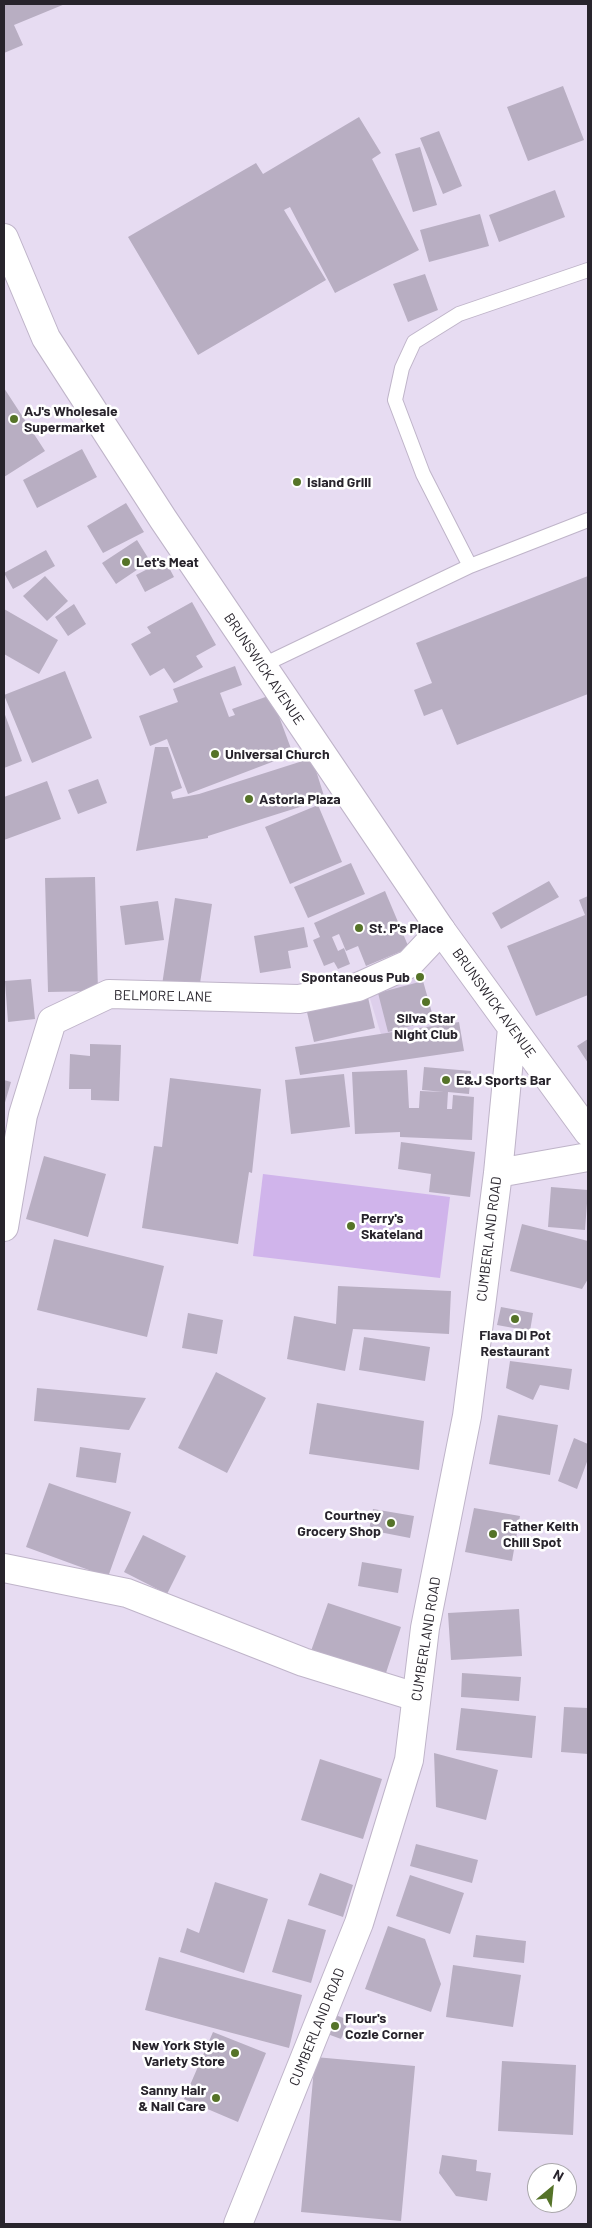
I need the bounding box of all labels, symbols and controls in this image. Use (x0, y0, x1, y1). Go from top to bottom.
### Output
place label: AJ's Wholesale Supermarket (24, 403, 118, 436)
marker: AJ's Wholesale Supermarket (8, 413, 20, 425)
place label: Island Grill (307, 474, 371, 490)
marker: Island Grill (291, 476, 303, 488)
place label: Let's Meat (136, 554, 199, 570)
marker: Let's Meat (120, 556, 132, 568)
street label: BRUNSWICK AVENUE (220, 610, 308, 728)
place label: Universal Church (225, 746, 330, 762)
marker: Universal Church (209, 748, 221, 760)
place label: Astoria Plaza (259, 791, 341, 807)
marker: Astoria Plaza (243, 793, 255, 805)
place label: St. P's Place (369, 920, 444, 936)
marker: St. P's Place (353, 922, 365, 934)
street label: BRUNSWICK AVENUE (449, 945, 539, 1061)
place label: Spontaneous Pub (301, 969, 410, 985)
marker: Spontaneous Pub (414, 971, 426, 983)
street label: BELMORE LANE (114, 987, 212, 1005)
marker: Silva Star Night Club (420, 996, 432, 1008)
place label: Silva Star Night Club (394, 1010, 458, 1042)
place label: E&J Sports Bar (456, 1072, 551, 1088)
marker: E&J Sports Bar (440, 1074, 452, 1086)
street label: CUMBERLAND ROAD (473, 1176, 505, 1302)
place label: Perry's Skateland (361, 1210, 423, 1242)
marker: Perry's Skateland (345, 1220, 357, 1232)
marker: Flava Di Pot Restaurant (509, 1313, 521, 1325)
place label: Flava Di Pot Restaurant (479, 1327, 551, 1360)
place label: Courtney Grocery Shop (297, 1507, 381, 1540)
marker: Courtney Grocery Shop (385, 1517, 397, 1529)
place label: Father Keith Chill Spot (503, 1518, 579, 1550)
marker: Father Keith Chill Spot (487, 1528, 499, 1540)
street label: CUMBERLAND ROAD (408, 1576, 444, 1702)
street label: CUMBERLAND ROAD (286, 1966, 348, 2088)
place label: Flour's Cozie Corner (345, 2010, 424, 2042)
marker: Flour's Cozie Corner (329, 2020, 341, 2032)
place label: New York Style Variety Store (132, 2037, 225, 2070)
marker: New York Style Variety Store (229, 2047, 241, 2059)
place label: Sanny Hair & Nail Care (138, 2082, 206, 2114)
marker: Sanny Hair & Nail Care (210, 2092, 222, 2104)
north arrow (527, 2163, 577, 2213)
text: N (551, 2166, 567, 2185)

